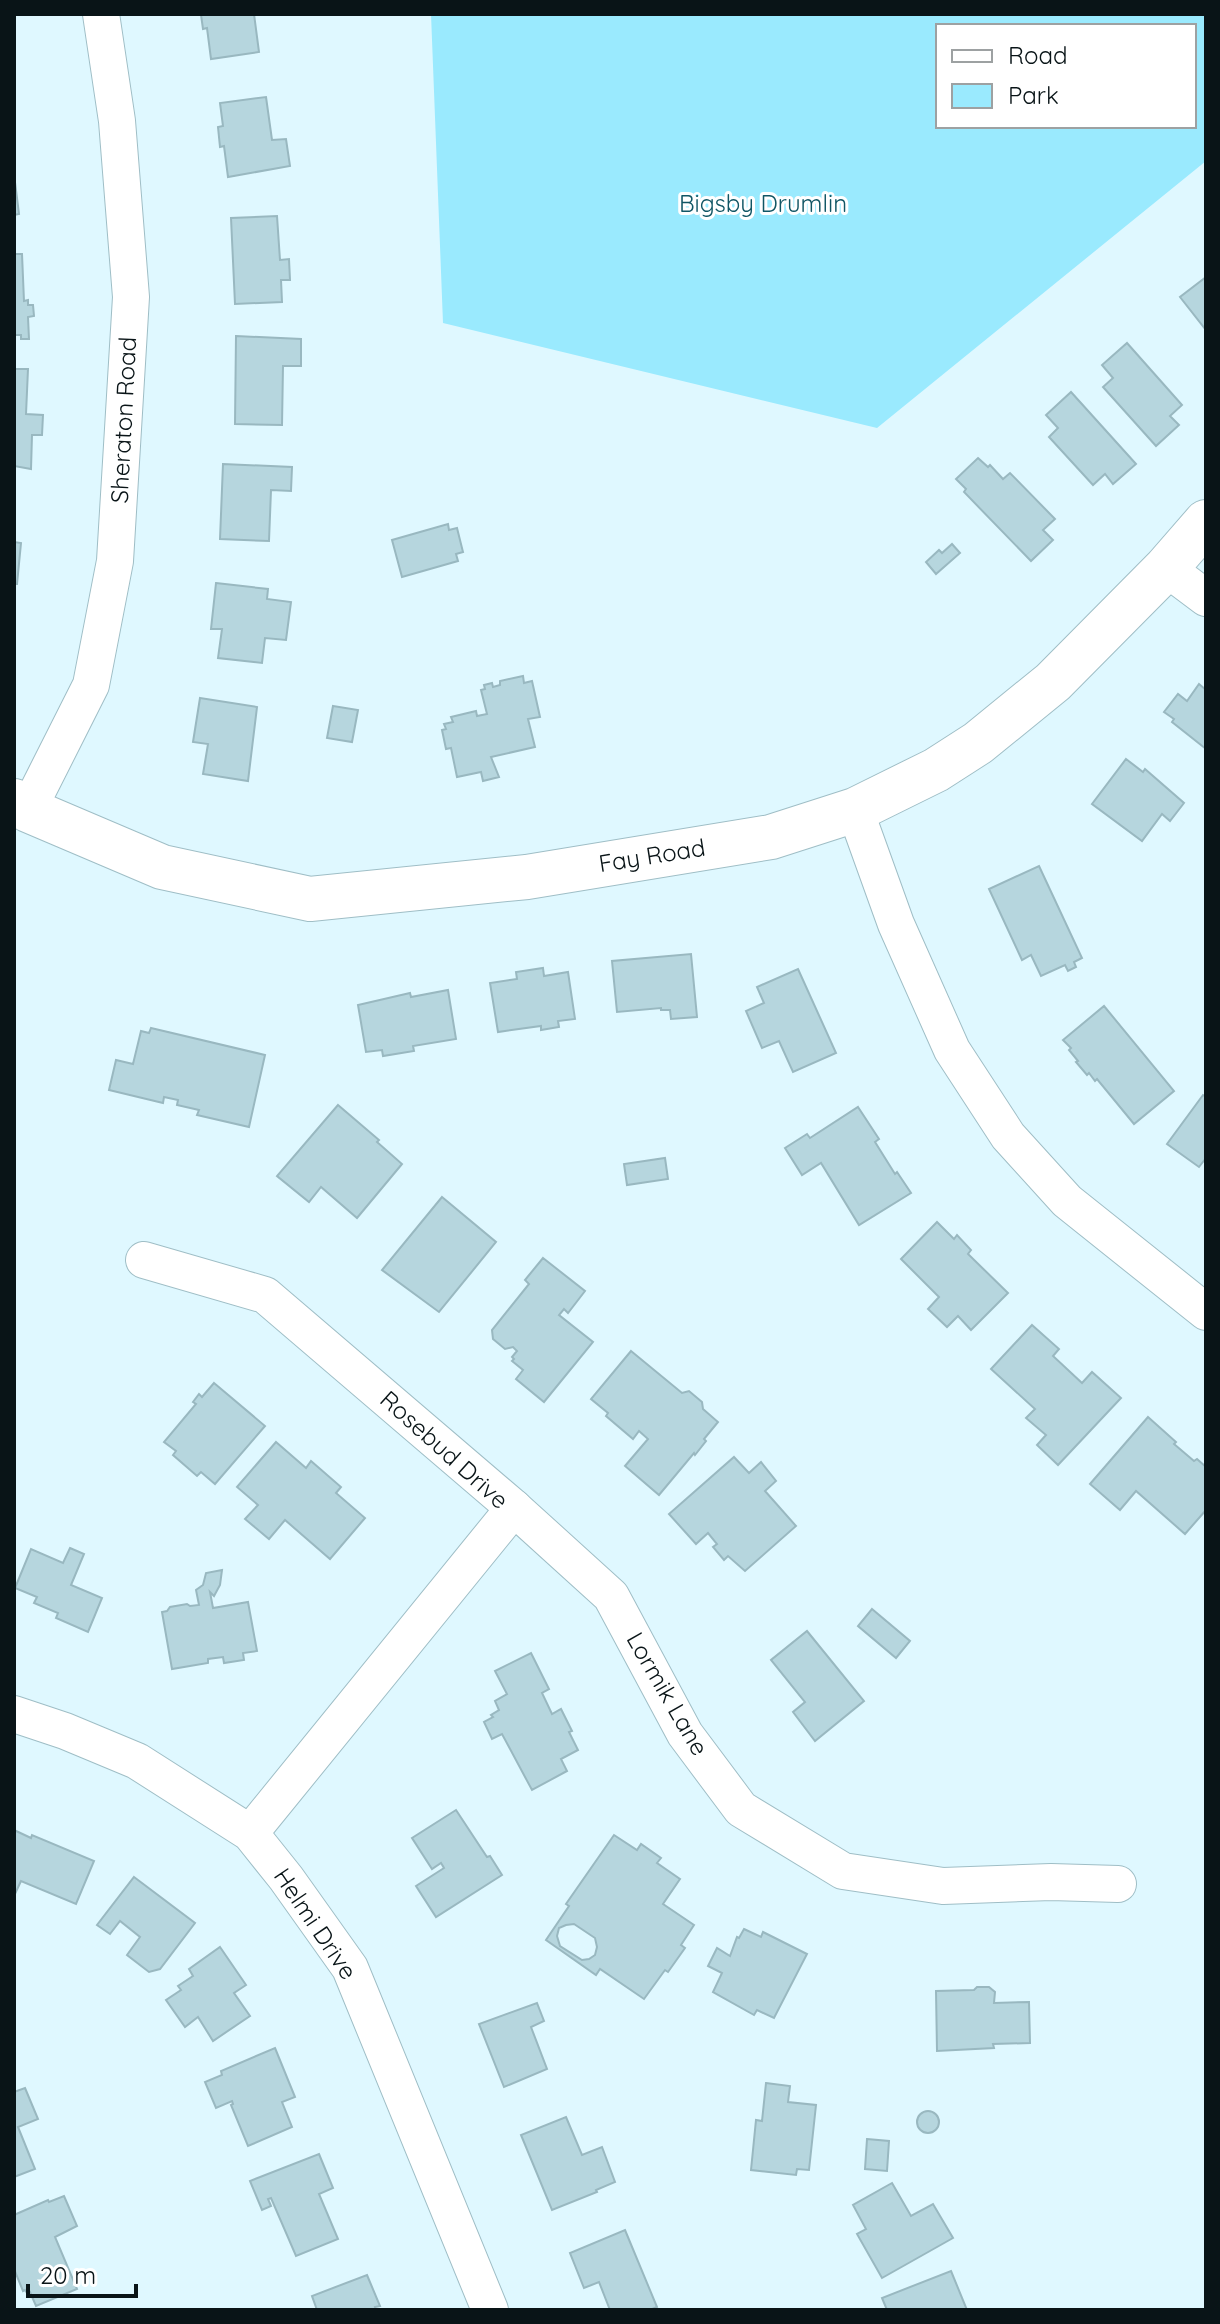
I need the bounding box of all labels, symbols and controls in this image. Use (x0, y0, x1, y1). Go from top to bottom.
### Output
legend (936, 24, 1196, 128)
text: Road (1008, 40, 1068, 70)
text: Park (1008, 80, 1059, 110)
park label: Bigsby Drumlin (679, 188, 847, 218)
street label: Sheraton Road (104, 336, 142, 504)
street label: Fay Road (596, 832, 707, 878)
street label: Rosebud Drive (374, 1384, 515, 1515)
street label: Lormik Lane (620, 1626, 715, 1761)
street label: Helmi Drive (268, 1862, 364, 1985)
scale bar (28, 2248, 136, 2298)
text: 20 m (40, 2260, 96, 2290)

